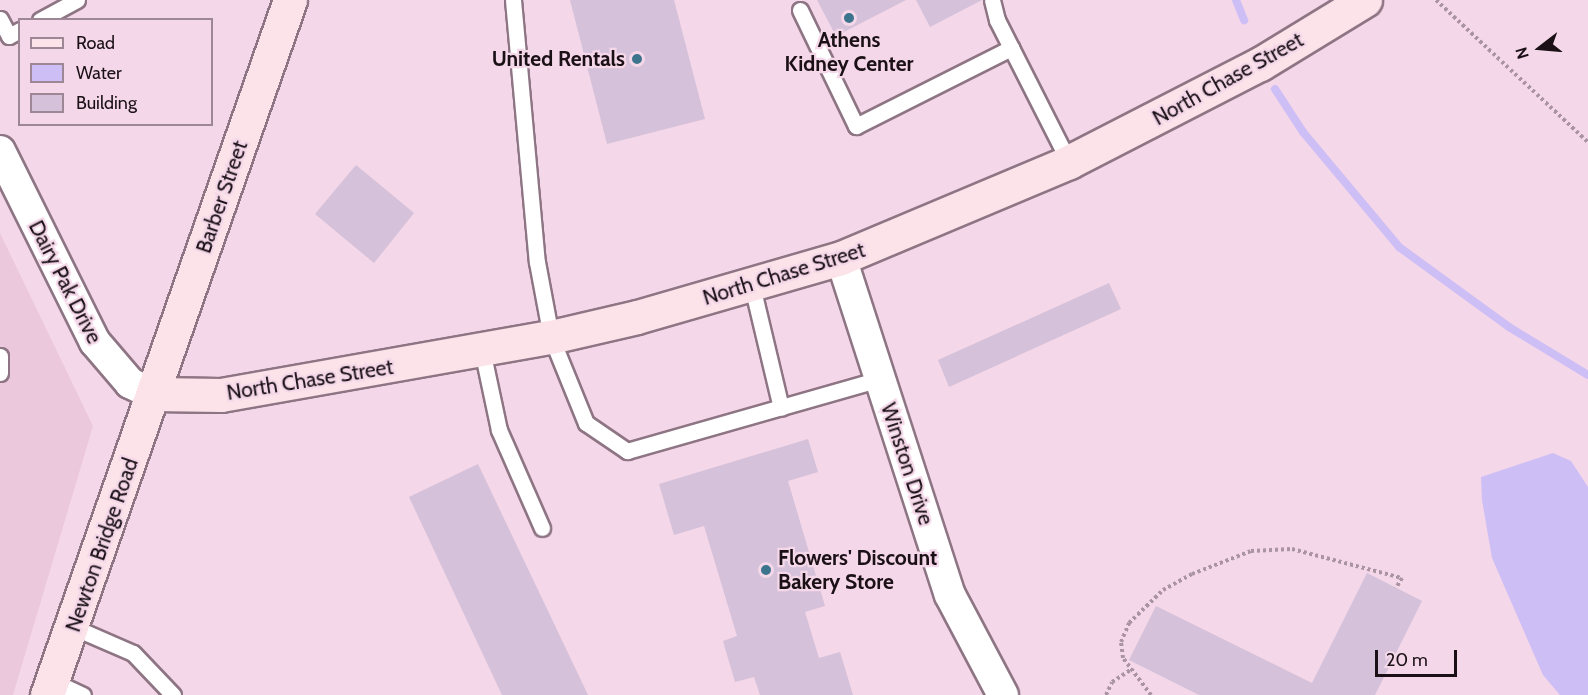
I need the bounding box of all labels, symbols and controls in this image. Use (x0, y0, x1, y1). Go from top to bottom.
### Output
marker: Athens Kidney Center (842, 11, 856, 25)
legend (18, 18, 213, 126)
north arrow (1510, 18, 1570, 78)
place label: Athens Kidney Center (785, 27, 913, 77)
street label: North Chase Street (1148, 27, 1308, 131)
text: Road (76, 32, 115, 54)
text: N (1512, 45, 1533, 61)
place label: United Rentals (492, 46, 625, 72)
marker: United Rentals (630, 52, 644, 66)
text: Water (76, 62, 122, 84)
text: Building (76, 92, 137, 114)
street label: Barber Street (191, 138, 253, 256)
street label: Dairy Pak Drive (23, 216, 107, 348)
street label: North Chase Street (700, 237, 868, 311)
street label: North Chase Street (225, 354, 395, 406)
street label: Winston Drive (875, 400, 939, 528)
street label: Newton Bridge Road (60, 455, 144, 635)
place label: Flowers' Discount Bakery Store (778, 545, 937, 595)
marker: Flowers' Discount Bakery Store (759, 563, 773, 577)
scale bar (1378, 638, 1460, 676)
text: 20 m (1386, 649, 1428, 671)

